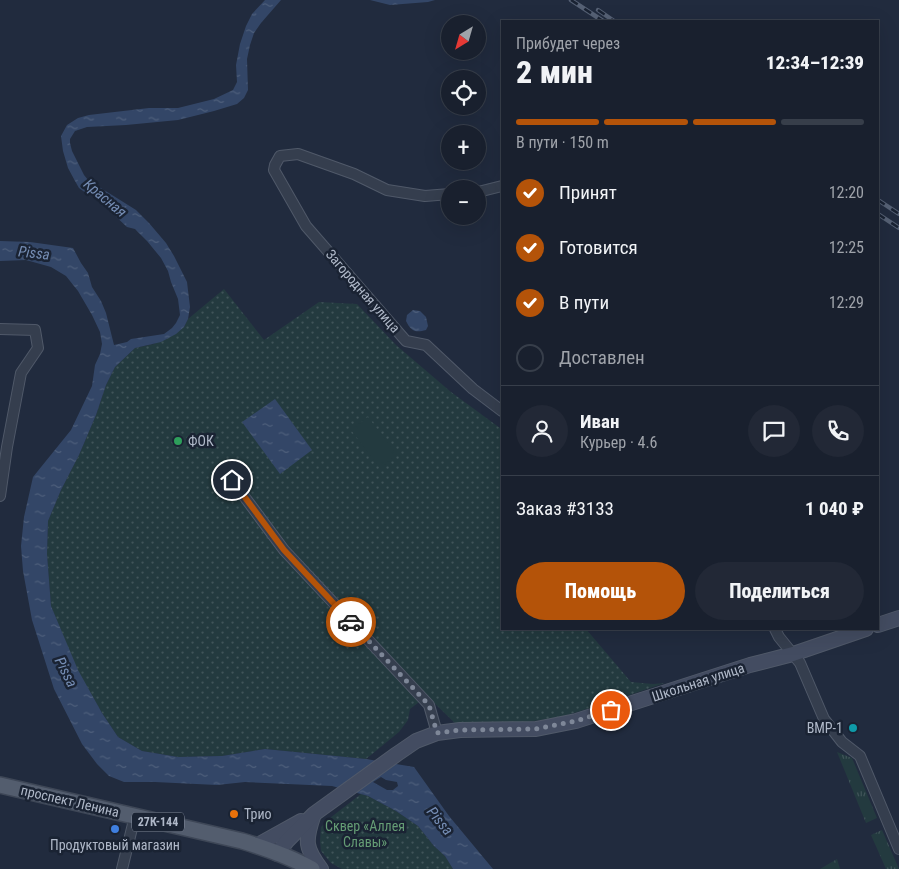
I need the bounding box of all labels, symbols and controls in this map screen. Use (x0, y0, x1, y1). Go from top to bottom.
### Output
north arrow (441, 15, 486, 60)
map controls (441, 15, 486, 225)
text: Прибудет через (516, 34, 620, 53)
text: 12:34–12:39 (766, 51, 864, 74)
text: 2 мин (516, 53, 593, 91)
button: locate (441, 70, 486, 115)
button: + (441, 125, 486, 170)
text: В пути · 150 m (516, 133, 609, 152)
water label: Красная (80, 175, 130, 221)
icon: check (516, 179, 544, 207)
button: − (441, 180, 486, 225)
text: Принят (559, 181, 617, 204)
text: 12:20 (829, 183, 864, 202)
icon: check (516, 234, 544, 262)
text: Готовится (559, 236, 638, 259)
text: 12:25 (829, 238, 864, 257)
water label: Pissa (17, 242, 51, 264)
street label: Загородная улица (323, 246, 403, 336)
icon: check (516, 289, 544, 317)
text: В пути (559, 291, 609, 314)
text: 12:29 (829, 293, 864, 312)
text: Доставлен (559, 346, 645, 369)
button: person (516, 405, 568, 457)
button: chat (748, 405, 800, 457)
button: phone (812, 405, 864, 457)
text: Иван (580, 410, 619, 433)
place label: ФОК (188, 433, 214, 449)
text: Курьер · 4.6 (580, 433, 658, 452)
marker: ФОК (172, 435, 184, 447)
pin (211, 459, 253, 501)
icon: home (218, 466, 246, 494)
text: Заказ #3133 (516, 497, 614, 520)
text: 1 040 ₽ (805, 497, 864, 520)
button: Помощь (516, 562, 685, 620)
button: Поделиться (695, 562, 864, 620)
courier (326, 597, 376, 647)
icon: car (337, 608, 365, 636)
water label: Pissa (51, 654, 81, 690)
street label: Школьная улица (650, 659, 746, 705)
pin (590, 689, 632, 731)
icon: bag (597, 696, 625, 724)
place label: BMP-1 (807, 720, 843, 736)
marker: BMP-1 (847, 722, 859, 734)
street label: проспект Ленина (19, 782, 121, 820)
water label: Pissa (423, 803, 457, 839)
place label: Трио (244, 806, 272, 822)
marker: Трио (228, 808, 240, 820)
road number: 27К-144 (132, 812, 184, 832)
park label: Сквер «Аллея Славы» (325, 818, 405, 850)
marker: Продуктовый магазин (109, 823, 121, 835)
place label: Продуктовый магазин (50, 837, 180, 853)

